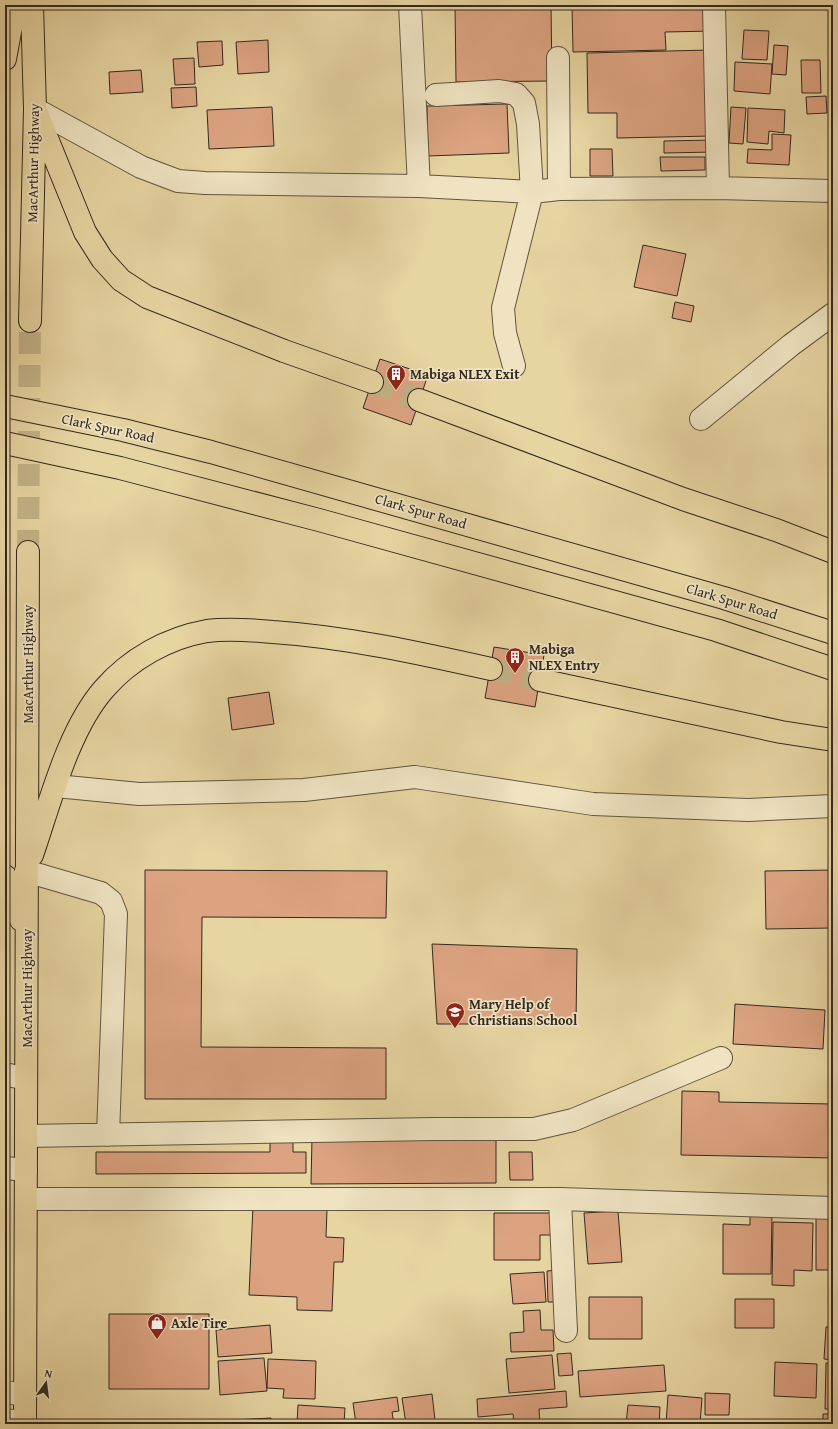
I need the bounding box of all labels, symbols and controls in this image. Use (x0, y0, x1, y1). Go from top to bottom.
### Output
street label: MacArthur Highway (22, 103, 44, 223)
building icon: Mabiga NLEX Exit (385, 363, 407, 391)
place label: Mabiga NLEX Exit (410, 364, 520, 384)
street label: Clark Spur Road (60, 408, 157, 448)
street label: Clark Spur Road (373, 488, 470, 534)
street label: Clark Spur Road (684, 578, 780, 624)
street label: MacArthur Highway (18, 604, 38, 724)
place label: Mabiga NLEX Entry (529, 639, 601, 675)
building icon: Mabiga NLEX Entry (504, 646, 526, 674)
street label: MacArthur Highway (17, 928, 37, 1048)
place label: Mary Help of Christians School (469, 994, 578, 1030)
school or university icon: Mary Help of Christians School (444, 1001, 466, 1029)
shop icon: Axle Tire (146, 1312, 168, 1340)
place label: Axle Tire (171, 1313, 227, 1333)
north arrow (26, 1363, 66, 1403)
text: N (43, 1365, 55, 1382)

